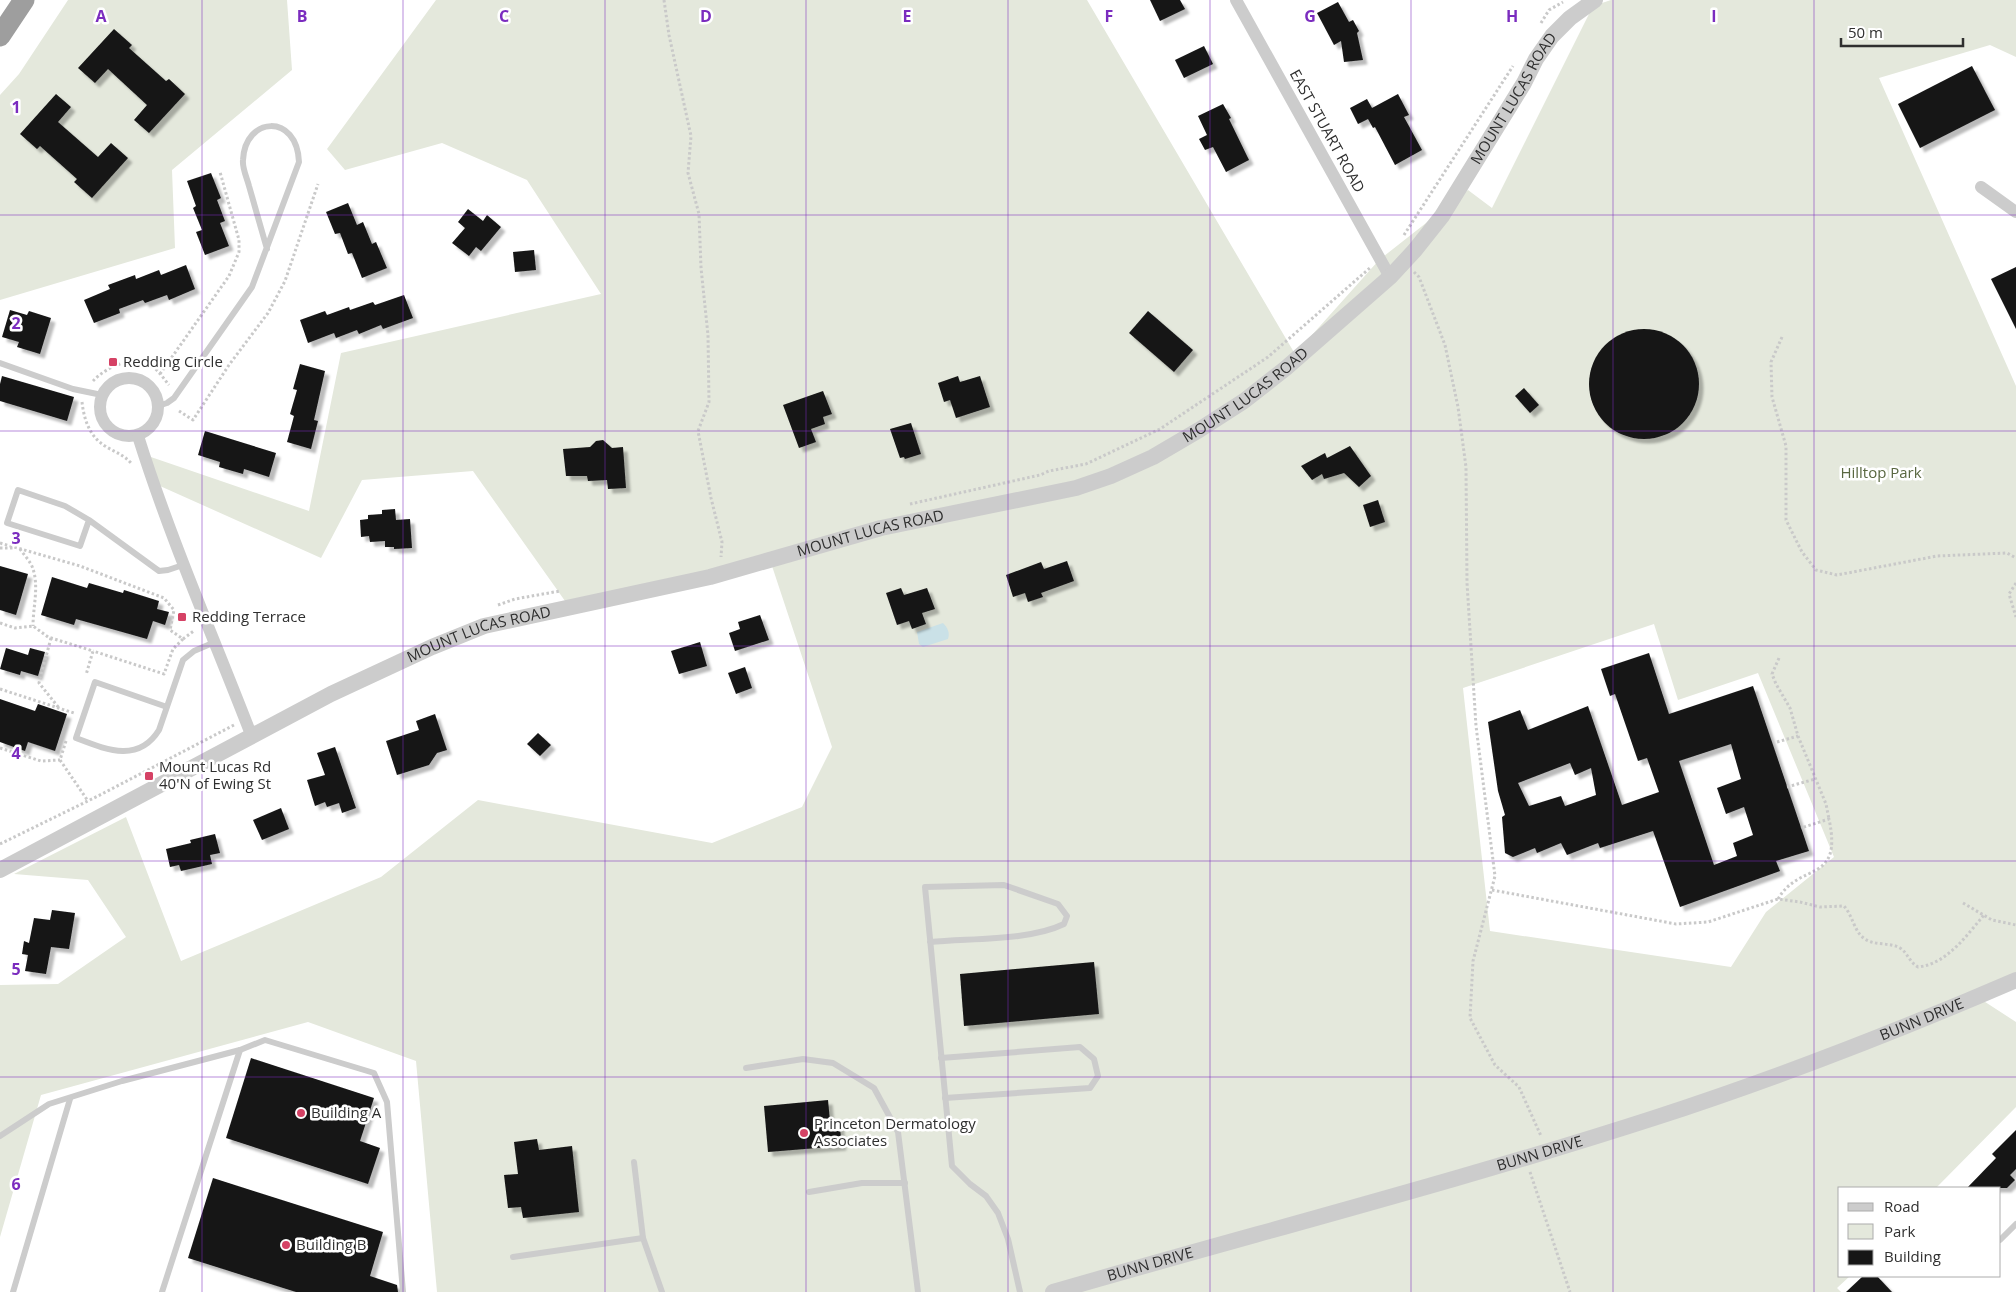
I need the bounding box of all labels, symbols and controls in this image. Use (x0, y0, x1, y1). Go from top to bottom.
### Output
text: A (95, 5, 107, 27)
text: B (297, 5, 307, 27)
text: C (499, 5, 509, 27)
text: D (700, 5, 712, 27)
text: E (903, 5, 912, 27)
text: F (1105, 5, 1113, 27)
text: G (1304, 5, 1316, 27)
text: H (1506, 5, 1518, 27)
text: I (1711, 5, 1717, 27)
scale bar (1841, 15, 1964, 47)
text: 50 m (1848, 22, 1883, 42)
street label: MOUNT LUCAS ROAD (1465, 28, 1561, 168)
street label: EAST STUART ROAD (1286, 65, 1370, 196)
text: 1 (11, 96, 21, 118)
text: 2 (11, 312, 21, 334)
street label: MOUNT LUCAS ROAD (1178, 342, 1312, 447)
place label: Redding Circle (123, 351, 223, 371)
marker: Redding Circle (107, 356, 119, 368)
park label: Hilltop Park (1840, 462, 1922, 482)
street label: MOUNT LUCAS ROAD (794, 504, 945, 561)
text: 3 (11, 527, 21, 549)
street label: MOUNT LUCAS ROAD (403, 601, 552, 666)
place label: Redding Terrace (192, 606, 306, 626)
marker: Redding Terrace (176, 611, 188, 623)
text: 4 (11, 742, 21, 764)
place label: Mount Lucas Rd 40'N of Ewing St (159, 756, 271, 793)
marker: Mount Lucas Rd 40'N of Ewing St (143, 770, 155, 782)
text: 5 (11, 958, 21, 980)
street label: BUNN DRIVE (1876, 992, 1966, 1044)
place label: Building A (311, 1102, 382, 1122)
marker: Building A (295, 1107, 307, 1119)
place label: Princeton Dermatology Associates (814, 1113, 976, 1150)
marker: Princeton Dermatology Associates (798, 1127, 810, 1139)
street label: BUNN DRIVE (1494, 1130, 1585, 1175)
text: 6 (11, 1173, 21, 1195)
legend (1838, 1187, 2001, 1277)
text: Road (1884, 1196, 1920, 1216)
text: Park (1884, 1221, 1915, 1241)
place label: Building B (296, 1234, 366, 1254)
marker: Building B (280, 1239, 292, 1251)
street label: BUNN DRIVE (1104, 1242, 1195, 1285)
text: Building (1884, 1246, 1941, 1266)

